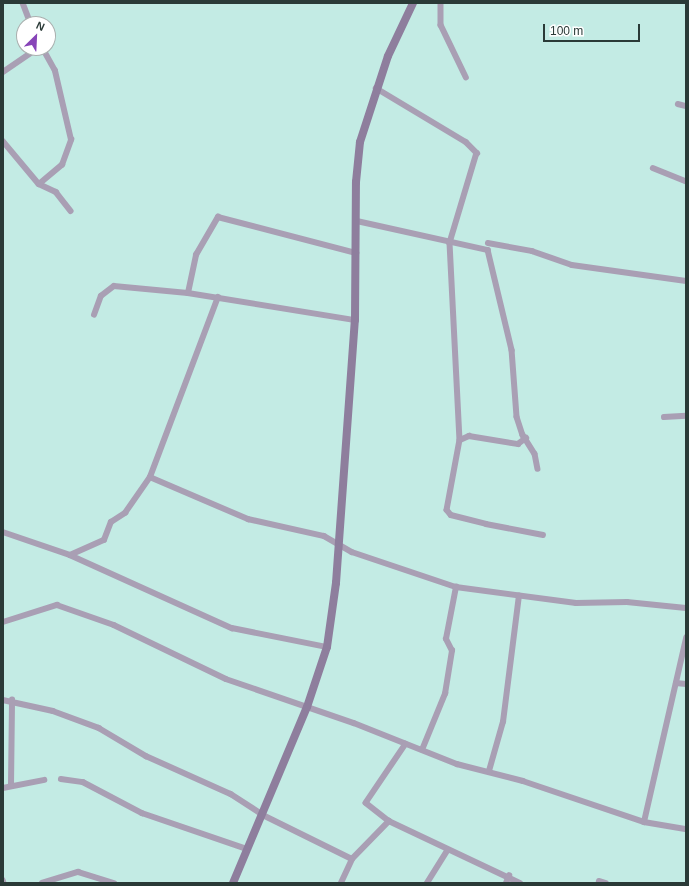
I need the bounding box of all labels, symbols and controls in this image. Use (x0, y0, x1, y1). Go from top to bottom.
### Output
north arrow (16, 16, 56, 56)
scale bar (545, 16, 642, 42)
text: N (34, 19, 47, 33)
text: 100 m (550, 24, 583, 38)

